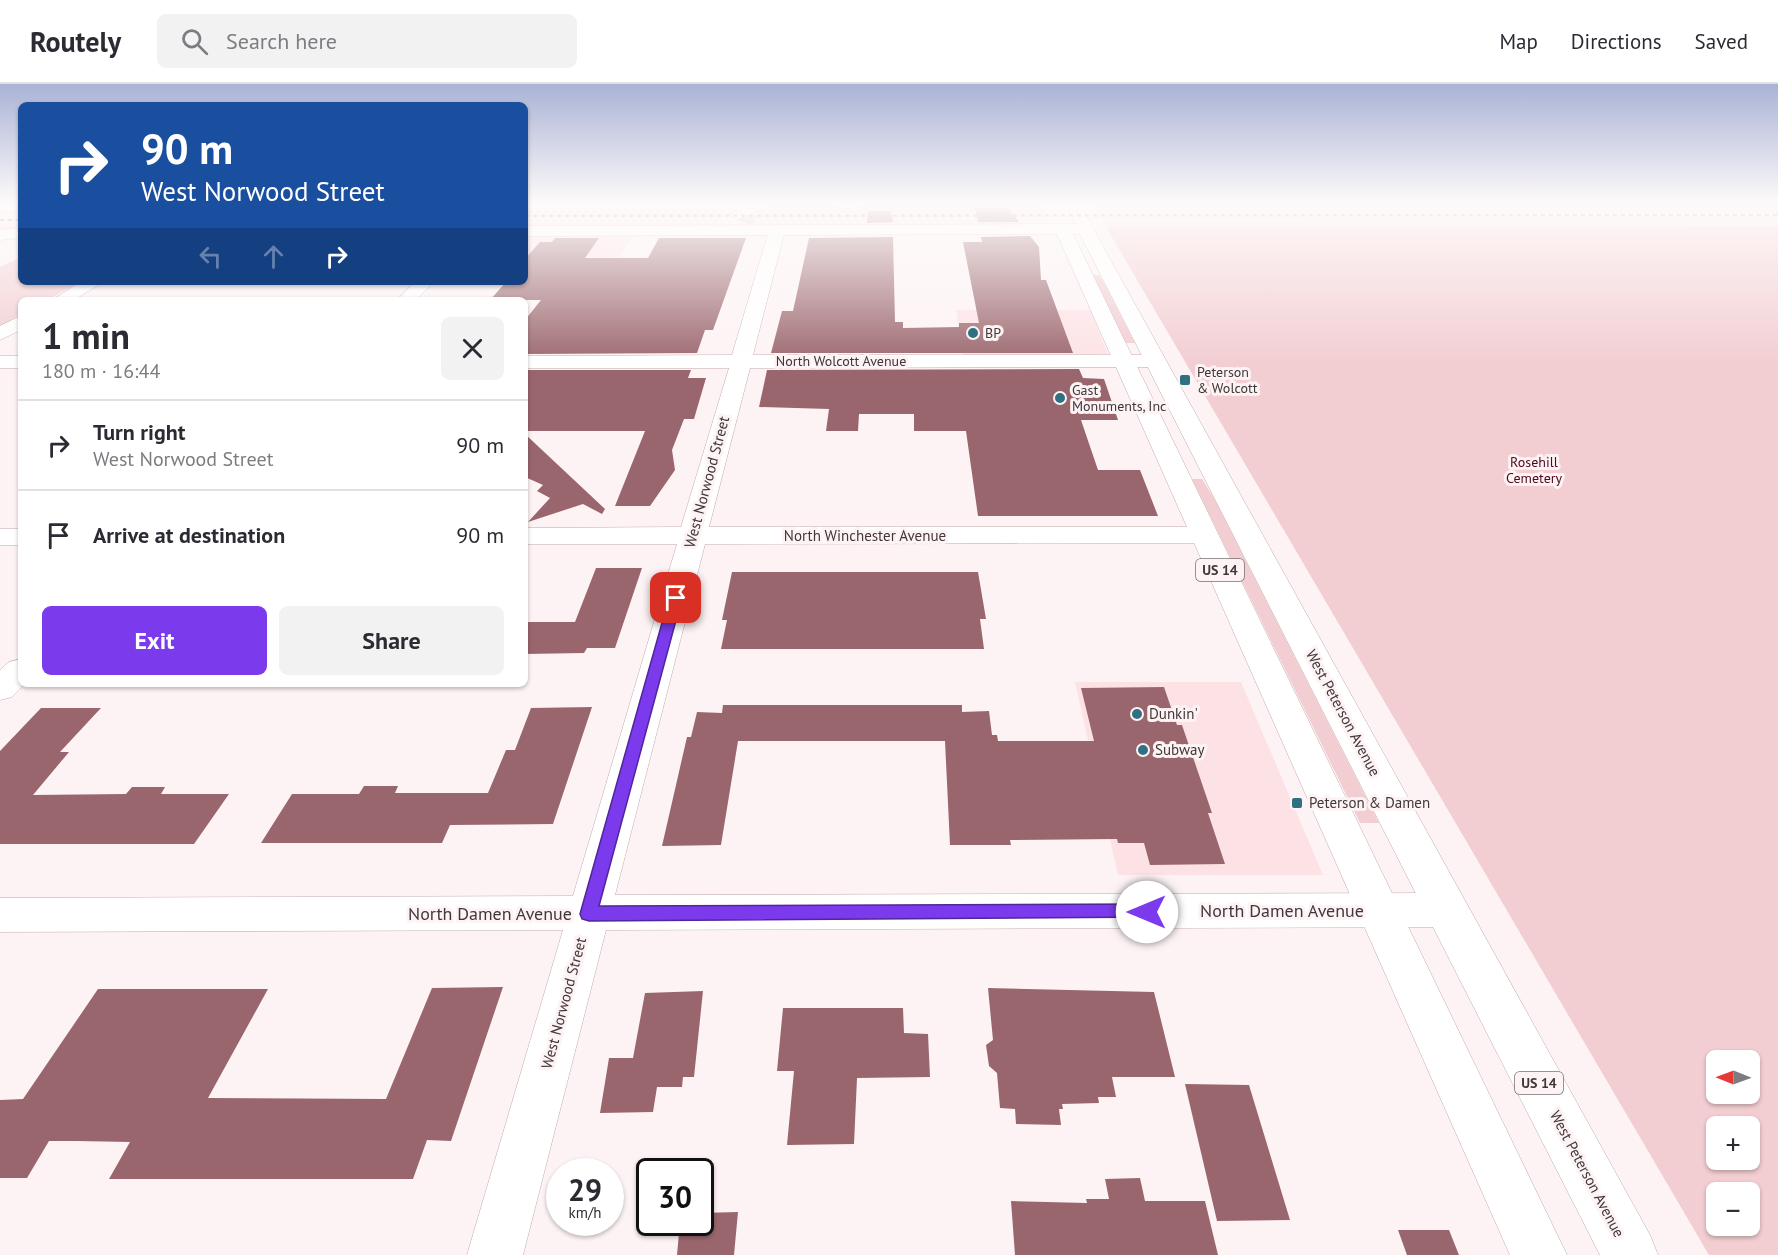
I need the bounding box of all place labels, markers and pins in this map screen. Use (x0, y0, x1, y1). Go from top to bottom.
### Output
place label: BP (985, 324, 1001, 342)
marker: BP (966, 326, 980, 340)
place label: Peterson & Wolcott (1197, 363, 1258, 397)
marker: Peterson & Wolcott (1178, 373, 1192, 387)
place label: Gast Monuments, Inc (1072, 381, 1166, 415)
marker: Gast Monuments, Inc (1053, 391, 1067, 405)
pin (650, 572, 701, 623)
place label: Dunkin' (1149, 704, 1198, 723)
marker: Dunkin' (1130, 707, 1144, 721)
place label: Subway (1155, 740, 1204, 759)
marker: Subway (1136, 743, 1150, 757)
place label: Peterson & Damen (1309, 793, 1430, 812)
marker: Peterson & Damen (1290, 796, 1304, 810)

